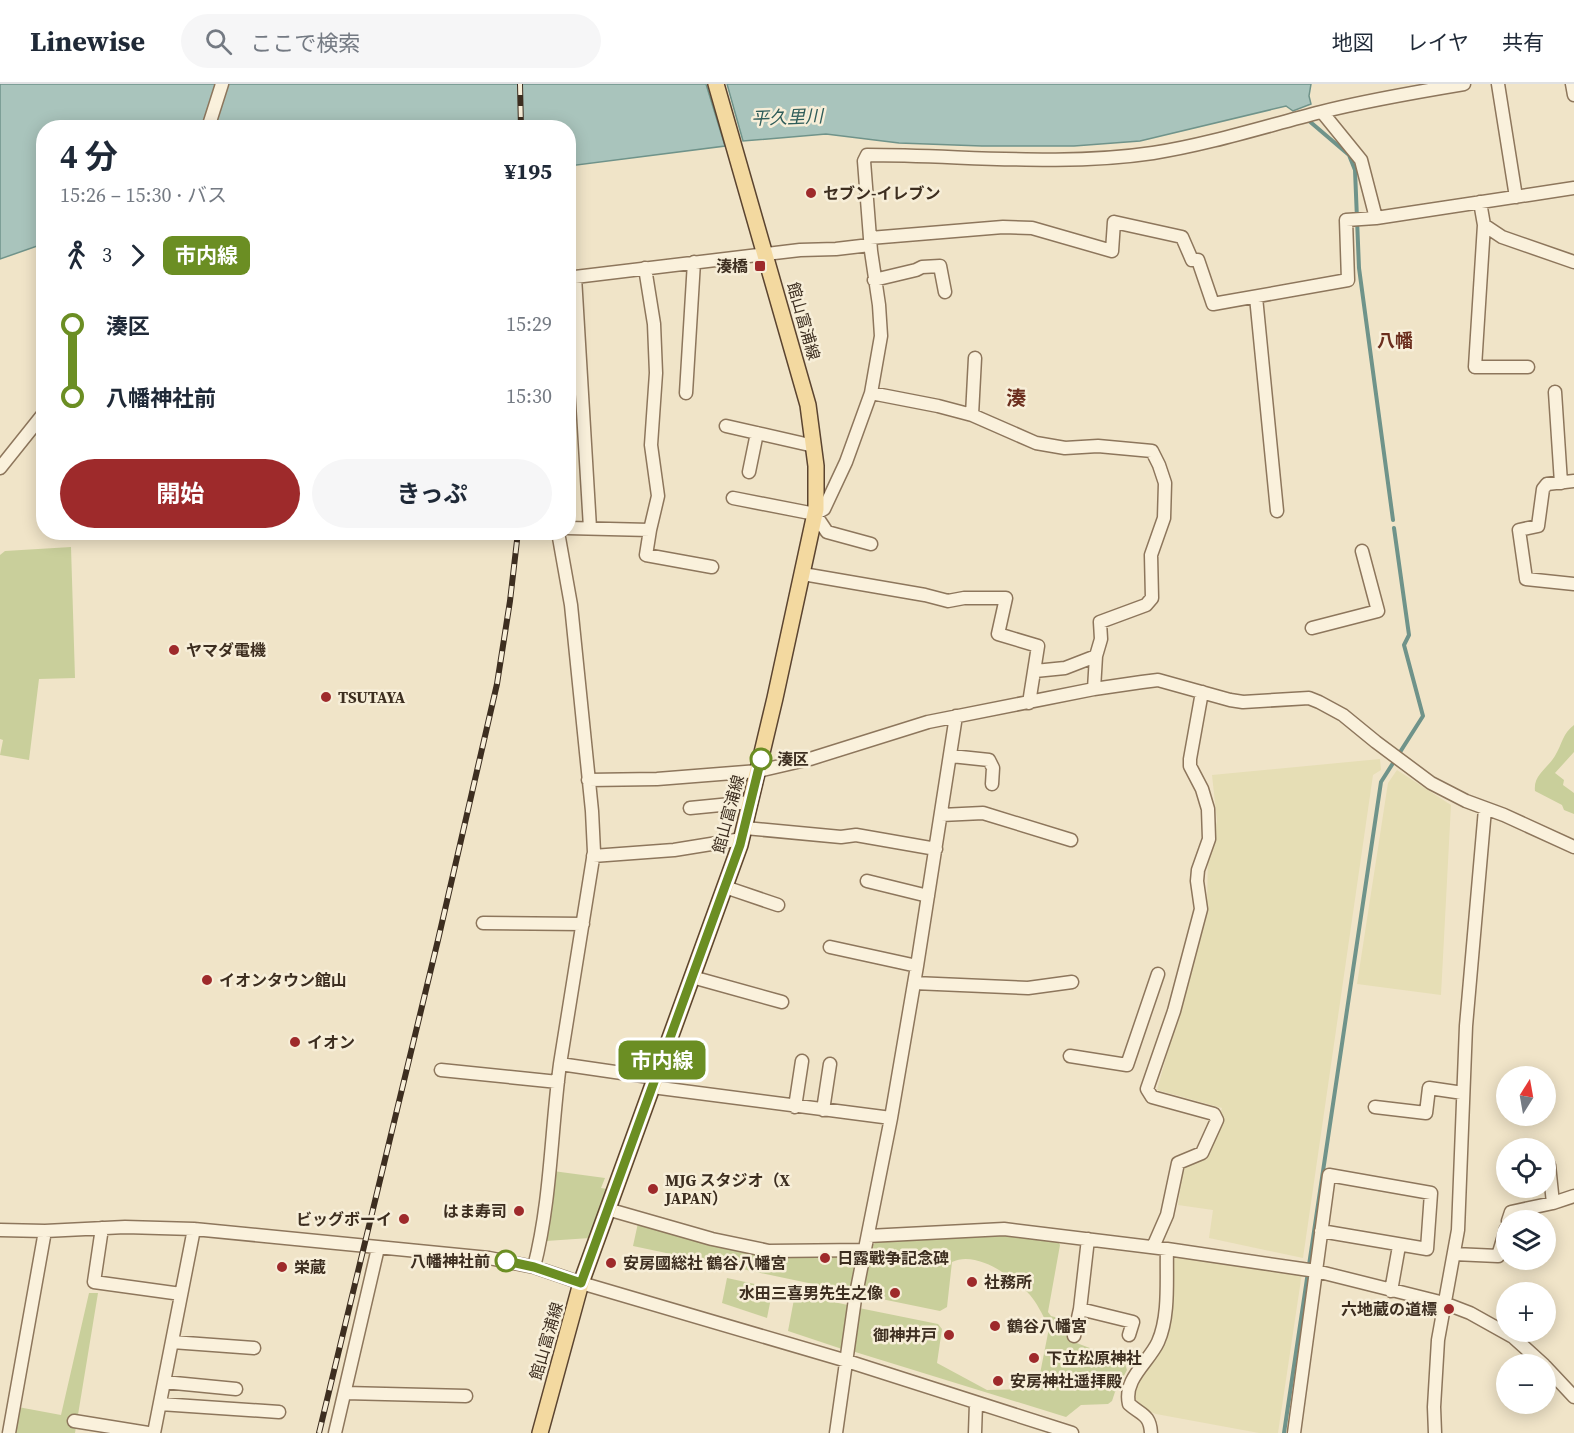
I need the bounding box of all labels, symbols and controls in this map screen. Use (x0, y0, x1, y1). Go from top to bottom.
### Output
search box (181, 14, 601, 68)
text: Linewise (30, 22, 145, 60)
icon: search (202, 25, 235, 58)
text: ここで検索 (250, 28, 360, 58)
text: 地図 (1332, 28, 1374, 57)
text: レイヤ (1407, 28, 1469, 57)
text: 共有 (1502, 28, 1544, 57)
water label: 平久里川 (751, 103, 825, 131)
text: 4 分 (60, 134, 118, 179)
text: ¥195 (504, 156, 552, 186)
text: 15:26 – 15:30 · バス (60, 181, 227, 209)
place label: セブン-イレブン (823, 182, 940, 204)
marker: セブン-イレブン (804, 186, 818, 200)
icon: walk (60, 239, 93, 272)
icon: forward (121, 239, 154, 272)
text: 3 (102, 241, 112, 269)
text: 市内線 (175, 241, 238, 270)
place label: 湊橋 (716, 255, 748, 277)
marker: 湊橋 (753, 259, 767, 273)
street label: 館山富浦線 (782, 280, 826, 362)
text: 15:29 (506, 310, 552, 338)
text: 湊区 (106, 311, 150, 341)
district label: 八幡 (1377, 328, 1413, 353)
text: 15:30 (506, 382, 552, 410)
text: 八幡神社前 (106, 383, 216, 413)
district label: 湊 (1006, 384, 1026, 412)
button: 開始 (60, 459, 300, 528)
button: きっぷ (312, 459, 552, 528)
place label: ヤマダ電機 (186, 639, 266, 661)
marker: ヤマダ電機 (167, 643, 181, 657)
place label: TSUTAYA (338, 686, 406, 708)
marker: TSUTAYA (319, 690, 333, 704)
marker: 湊区 (750, 748, 772, 770)
place label: 湊区 (777, 748, 809, 770)
street label: 館山富浦線 (707, 773, 749, 855)
place label: イオンタウン館山 (219, 969, 347, 991)
marker: イオンタウン館山 (200, 973, 214, 987)
place label: イオン (307, 1031, 355, 1053)
marker: イオン (288, 1035, 302, 1049)
line badge: 市内線 (628, 1040, 696, 1080)
text: 市内線 (631, 1046, 694, 1075)
north arrow (1496, 1066, 1556, 1126)
map controls (1496, 1066, 1556, 1414)
button: locate (1496, 1138, 1556, 1198)
place label: MJG スタジオ（X JAPAN） (664, 1169, 791, 1209)
marker: MJG スタジオ（X JAPAN） (646, 1182, 660, 1196)
place label: はま寿司 (443, 1200, 507, 1222)
marker: はま寿司 (512, 1204, 526, 1218)
place label: ビッグボーイ (296, 1208, 392, 1230)
button: layers (1496, 1210, 1556, 1270)
marker: ビッグボーイ (397, 1212, 411, 1226)
place label: 日露戰争記念碑 (837, 1247, 949, 1269)
place label: 八幡神社前 (410, 1250, 490, 1272)
marker: 八幡神社前 (495, 1250, 517, 1272)
marker: 日露戰争記念碑 (818, 1251, 832, 1265)
place label: 安房國総社 鶴谷八幡宮 (623, 1252, 786, 1274)
place label: 栄蔵 (294, 1256, 326, 1278)
marker: 安房國総社 鶴谷八幡宮 (604, 1256, 618, 1270)
marker: 栄蔵 (275, 1260, 289, 1274)
place label: 社務所 (984, 1271, 1032, 1293)
marker: 社務所 (965, 1275, 979, 1289)
place label: 水田三喜男先生之像 (739, 1282, 883, 1304)
button: + (1496, 1282, 1556, 1342)
marker: 水田三喜男先生之像 (888, 1286, 902, 1300)
place label: 六地蔵の道標 (1341, 1298, 1437, 1320)
street label: 館山富浦線 (524, 1300, 568, 1382)
marker: 六地蔵の道標 (1442, 1302, 1456, 1316)
place label: 鶴谷八幡宮 (1007, 1315, 1087, 1337)
marker: 鶴谷八幡宮 (988, 1319, 1002, 1333)
place label: 御神井戸 (873, 1324, 937, 1346)
marker: 御神井戸 (942, 1328, 956, 1342)
place label: 下立松原神社 (1046, 1347, 1142, 1369)
marker: 下立松原神社 (1027, 1351, 1041, 1365)
button: − (1496, 1354, 1556, 1414)
place label: 安房神社遥拝殿 (1010, 1370, 1122, 1392)
marker: 安房神社遥拝殿 (991, 1374, 1005, 1388)

